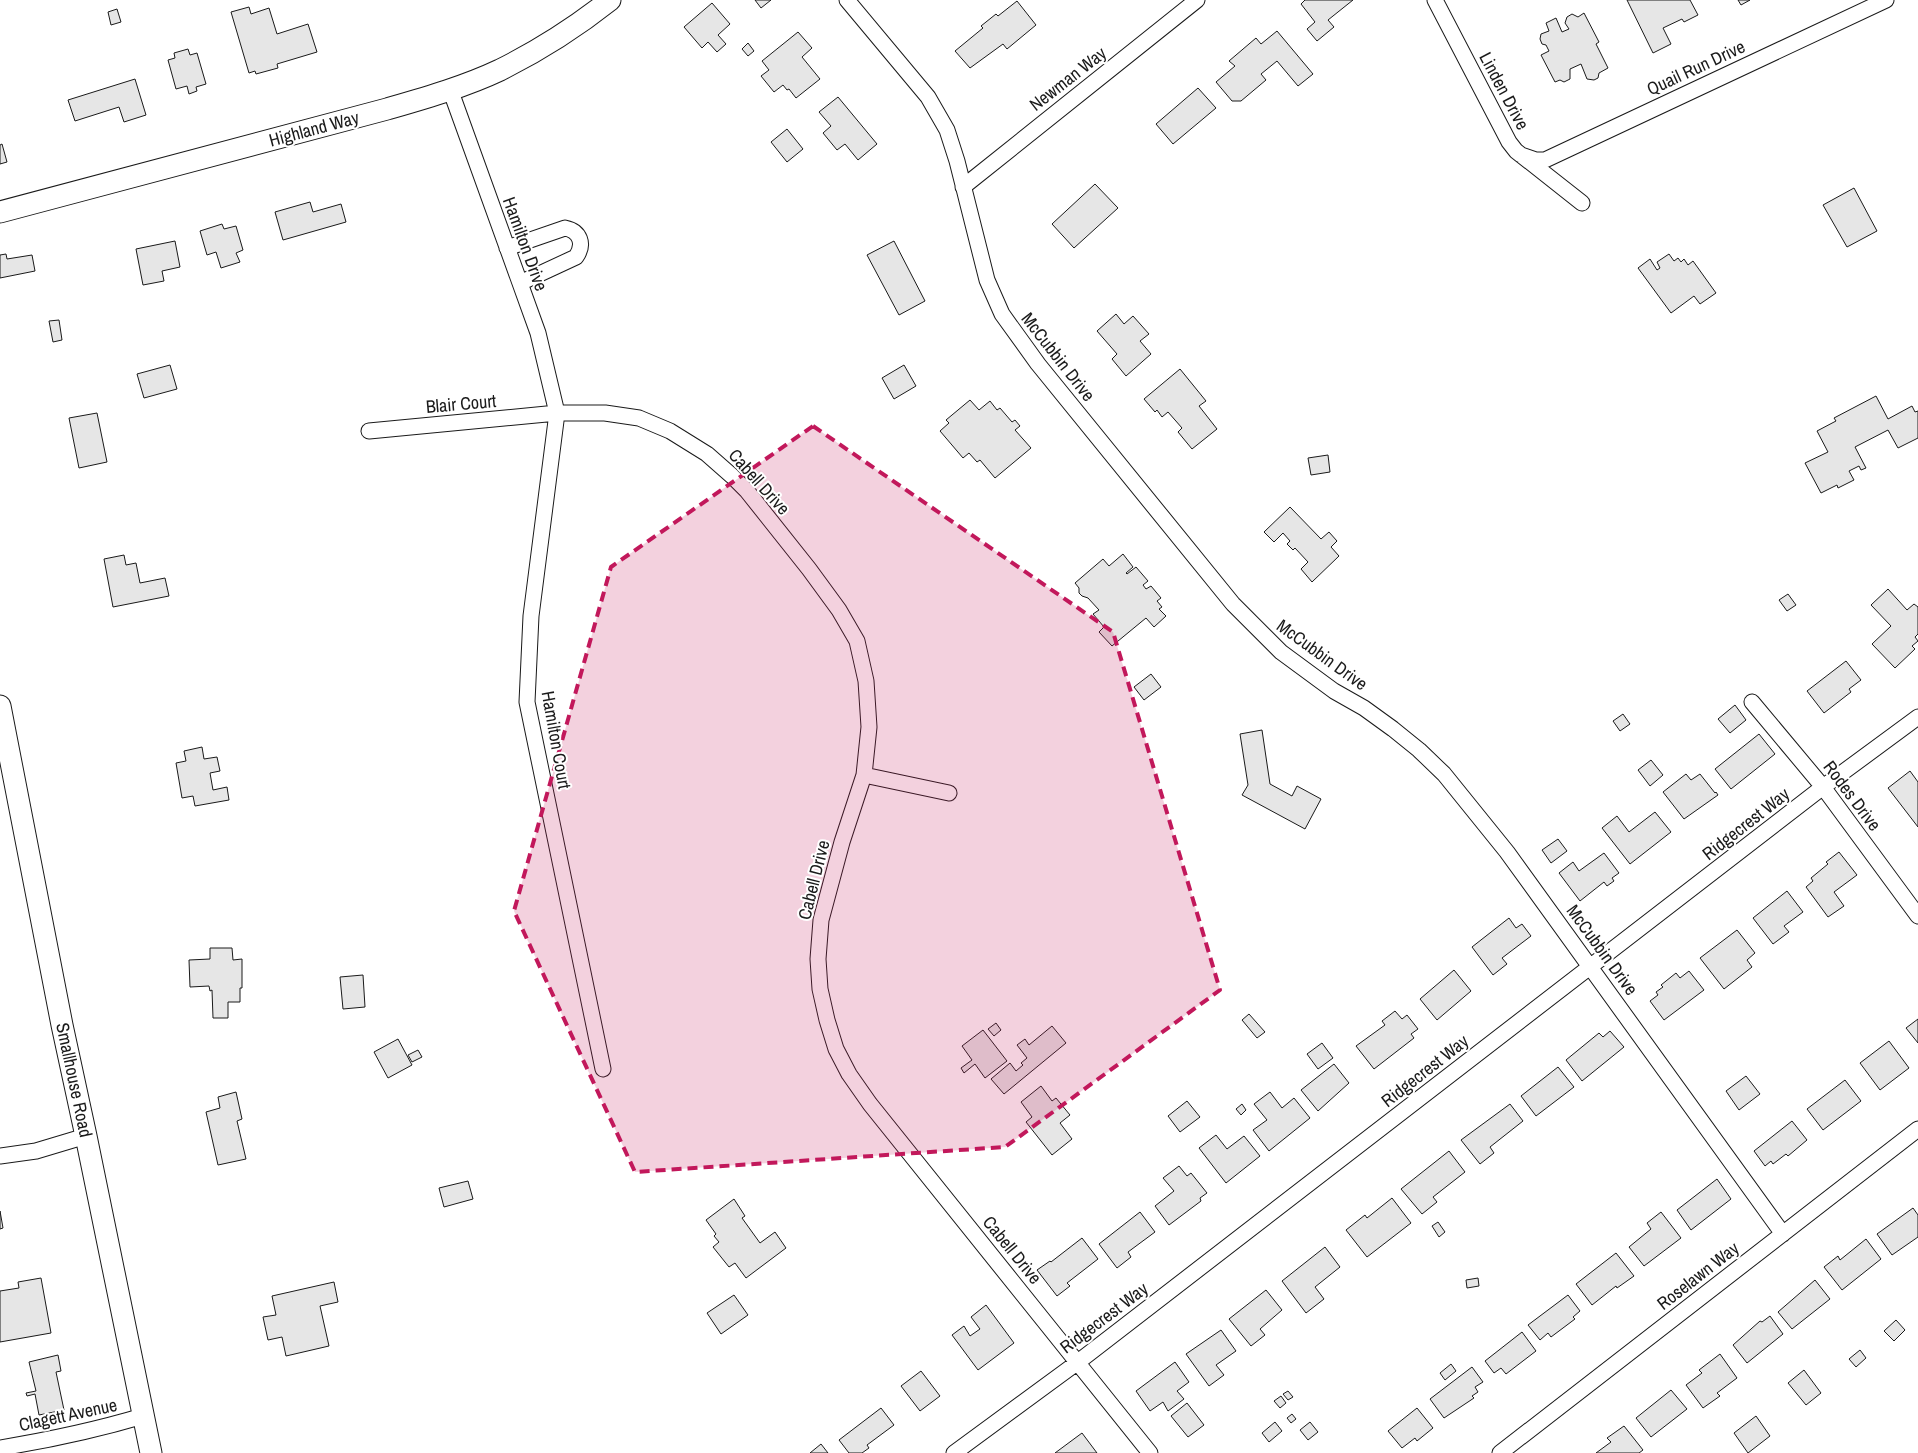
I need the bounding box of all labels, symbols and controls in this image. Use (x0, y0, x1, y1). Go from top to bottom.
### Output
street label: Quail Run Drive (1643, 34, 1749, 101)
street label: Newman Way (1024, 40, 1112, 117)
street label: Linden Drive (1474, 48, 1535, 134)
street label: Highland Way (266, 104, 362, 153)
street label: Hamilton Drive (497, 193, 554, 294)
street label: McCubbin Drive (1016, 307, 1101, 406)
street label: Blair Court (425, 388, 497, 419)
street label: Cabell Drive (723, 443, 796, 520)
street label: McCubbin Drive (1272, 613, 1373, 696)
street label: Hamilton Court (536, 689, 577, 791)
street label: Rodes Drive (1818, 755, 1887, 836)
street label: Ridgecrest Way (1697, 781, 1795, 866)
street label: Cabell Drive (792, 837, 835, 922)
street label: McCubbin Drive (1561, 899, 1644, 1000)
street label: Smallhouse Road (50, 1020, 99, 1139)
street label: Ridgecrest Way (1376, 1028, 1474, 1113)
street label: Cabell Drive (977, 1210, 1048, 1289)
street label: Roselawn Way (1651, 1235, 1744, 1316)
street label: Ridgecrest Way (1054, 1276, 1153, 1359)
street label: Clagett Avenue (16, 1392, 119, 1437)

